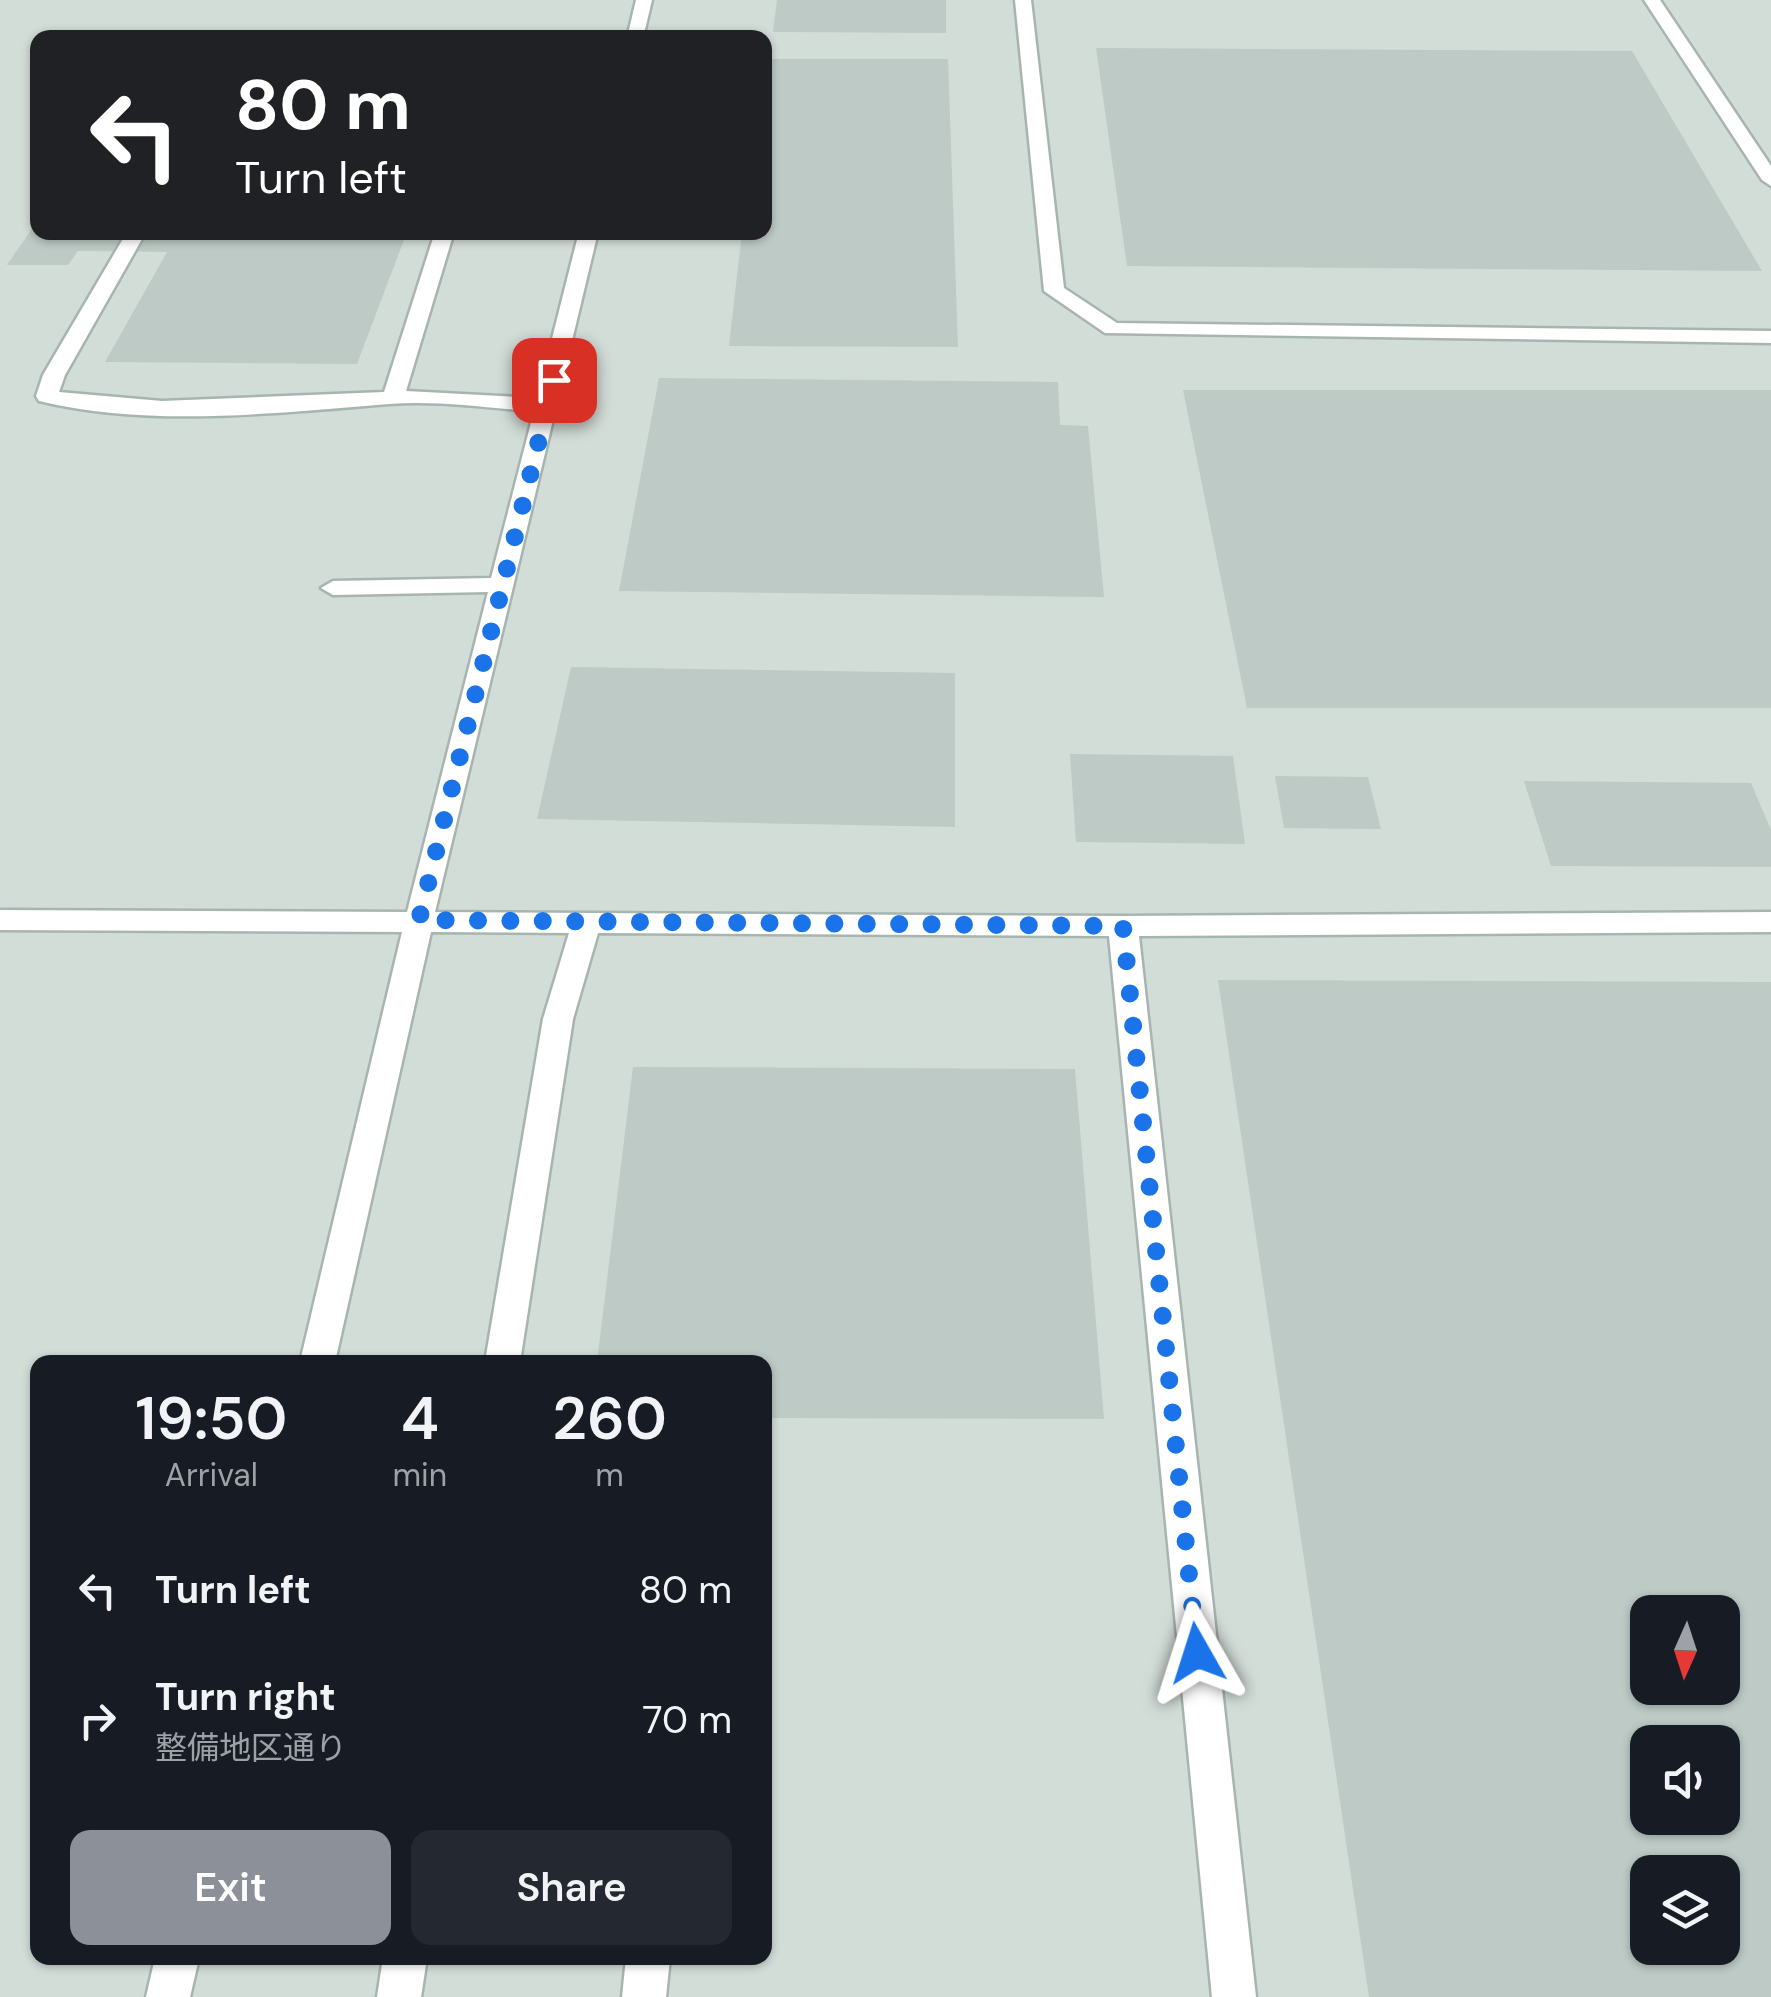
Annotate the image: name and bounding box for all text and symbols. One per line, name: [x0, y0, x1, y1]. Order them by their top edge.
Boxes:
text: 80 m: [235, 60, 411, 151]
icon: left: [70, 70, 200, 200]
text: Turn left: [235, 148, 407, 207]
pin: [512, 338, 597, 423]
icon: arrive: [527, 353, 582, 408]
text: 19:50: [135, 1379, 287, 1458]
text: 4: [401, 1379, 439, 1458]
text: 260: [552, 1379, 667, 1458]
text: Arrival: [165, 1454, 258, 1496]
text: min: [393, 1454, 447, 1496]
text: m: [595, 1454, 624, 1496]
icon: left: [70, 1563, 125, 1618]
text: Turn left: [155, 1565, 311, 1615]
text: 80 m: [639, 1565, 732, 1615]
north arrow: [1630, 1595, 1740, 1705]
map controls: [1630, 1595, 1740, 1965]
position arrow: [1145, 1601, 1249, 1705]
text: Turn right: [155, 1672, 336, 1722]
icon: right: [70, 1693, 125, 1748]
text: 70 m: [642, 1695, 732, 1745]
button: sound: [1630, 1725, 1740, 1835]
text: 整備地区通り: [155, 1727, 347, 1769]
button: Exit: [70, 1830, 391, 1945]
button: Share: [411, 1830, 732, 1945]
button: layers: [1630, 1855, 1740, 1965]

